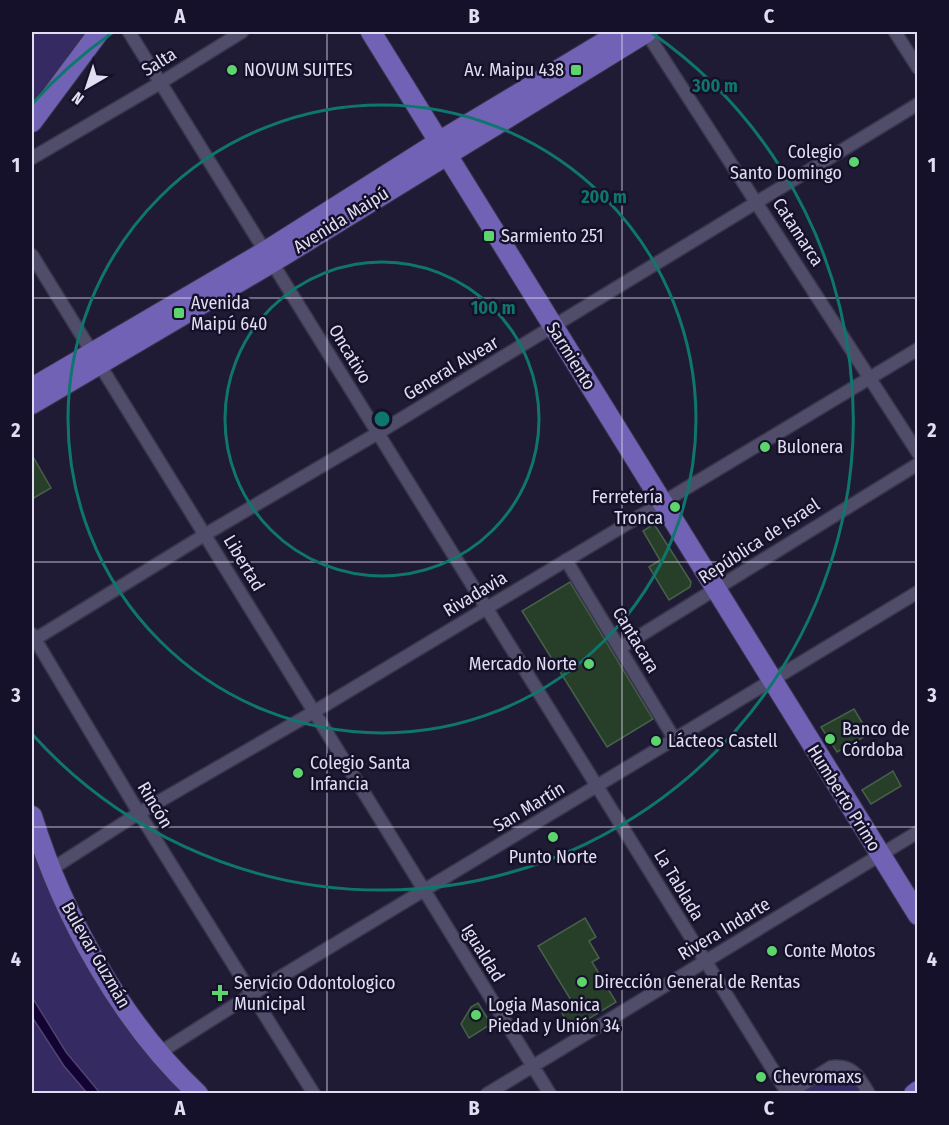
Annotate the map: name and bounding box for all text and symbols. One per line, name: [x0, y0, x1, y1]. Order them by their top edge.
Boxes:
text: A: [174, 4, 187, 28]
text: B: [468, 4, 480, 28]
text: C: [764, 4, 775, 28]
street label: Salta: [138, 43, 181, 81]
north arrow: [57, 57, 117, 117]
place label: NOVUM SUITES: [244, 59, 353, 81]
place label: Av. Maipu 438: [464, 59, 564, 81]
marker: NOVUM SUITES: [225, 63, 239, 77]
marker: Av. Maipu 438: [569, 63, 583, 77]
text: 300 m: [691, 75, 738, 97]
text: N: [68, 88, 88, 109]
place label: Colegio Santo Domingo: [730, 141, 842, 184]
text: 1: [12, 153, 20, 177]
text: 1: [928, 153, 936, 177]
marker: Colegio Santo Domingo: [847, 155, 861, 169]
street label: Avenida Maipú: [289, 182, 393, 258]
text: 200 m: [580, 186, 627, 208]
street label: Catamarca: [768, 194, 828, 270]
place label: Sarmiento 251: [501, 225, 603, 247]
marker: Sarmiento 251: [482, 229, 496, 243]
place label: Avenida Maipú 640: [191, 292, 267, 335]
text: 100 m: [471, 297, 515, 319]
marker: Avenida Maipú 640: [172, 306, 186, 320]
street label: Sarmiento: [542, 318, 600, 394]
street label: Oncativo: [324, 320, 376, 388]
street label: General Alvear: [400, 331, 503, 405]
centre of rings: [372, 409, 392, 429]
text: 2: [10, 418, 21, 442]
text: 2: [926, 418, 937, 442]
place label: Bulonera: [777, 436, 843, 458]
marker: Bulonera: [758, 440, 772, 454]
place label: Ferretería Tronca: [592, 486, 663, 529]
street label: República de Israel: [694, 493, 824, 588]
marker: Ferretería Tronca: [668, 500, 682, 514]
street label: Libertad: [219, 531, 269, 595]
street label: Rivadavia: [439, 566, 511, 622]
street label: Cantacara: [608, 603, 664, 677]
place label: Mercado Norte: [469, 653, 577, 675]
marker: Mercado Norte: [582, 657, 596, 671]
text: 3: [10, 683, 21, 707]
text: 3: [926, 683, 937, 707]
place label: Banco de Córdoba: [842, 718, 910, 761]
place label: Lácteos Castell: [668, 730, 778, 752]
marker: Banco de Córdoba: [823, 732, 837, 746]
marker: Lácteos Castell: [649, 734, 663, 748]
street label: Humberto Primo: [802, 741, 886, 855]
place label: Colegio Santa Infancia: [310, 752, 410, 795]
marker: Colegio Santa Infancia: [291, 766, 305, 780]
street label: San Martín: [489, 777, 569, 837]
street label: Rincón: [133, 778, 177, 832]
marker: Punto Norte: [546, 830, 560, 844]
place label: Punto Norte: [509, 846, 597, 868]
street label: La Tablada: [649, 846, 709, 925]
street label: Rivera Indarte: [674, 893, 774, 965]
street label: Bulevar Guzmán: [57, 898, 135, 1012]
street label: Igualdad: [457, 920, 509, 986]
place label: Conte Motos: [784, 940, 876, 962]
marker: Conte Motos: [765, 944, 779, 958]
text: 4: [11, 947, 21, 971]
text: 4: [927, 947, 937, 971]
place label: Dirección General de Rentas: [594, 971, 801, 993]
place label: Servicio Odontologico Municipal: [234, 972, 396, 1015]
marker: Dirección General de Rentas: [575, 975, 589, 989]
marker: Servicio Odontologico Municipal: [211, 984, 229, 1002]
place label: Logia Masonica Piedad y Unión 34: [488, 994, 620, 1037]
marker: Logia Masonica Piedad y Unión 34: [469, 1008, 483, 1022]
place label: Chevromaxs: [773, 1066, 862, 1088]
marker: Chevromaxs: [754, 1070, 768, 1084]
text: A: [174, 1096, 187, 1120]
text: B: [468, 1096, 480, 1120]
text: C: [764, 1096, 775, 1120]

